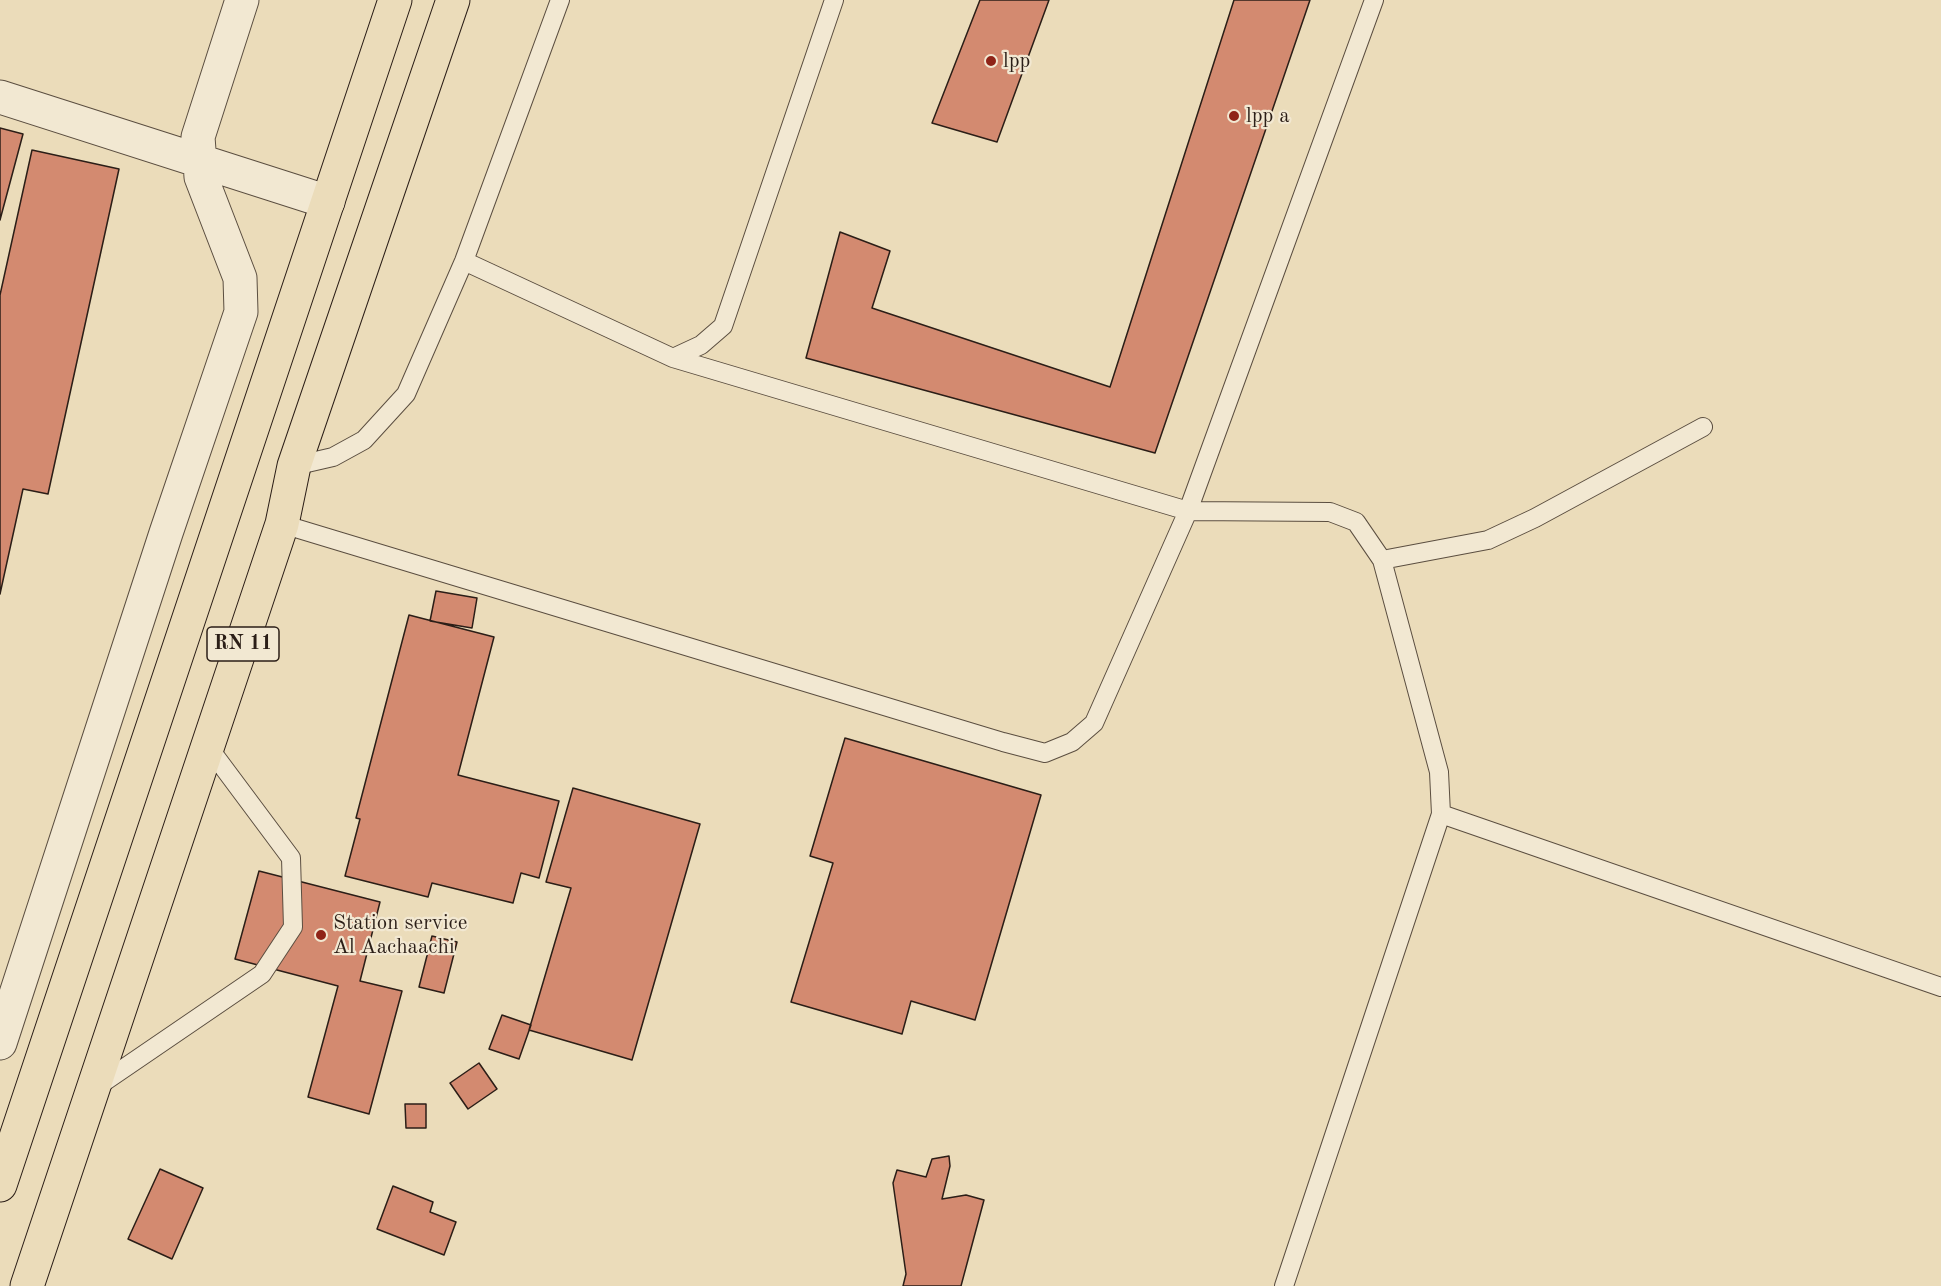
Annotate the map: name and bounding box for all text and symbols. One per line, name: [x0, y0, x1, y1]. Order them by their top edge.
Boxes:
place label: lpp: [1003, 48, 1030, 74]
marker: lpp: [984, 54, 998, 68]
place label: lpp a: [1246, 103, 1290, 129]
marker: lpp a: [1227, 109, 1241, 123]
road number: RN 11: [207, 627, 279, 661]
place label: Station service Al Aachaachi: [333, 910, 467, 960]
marker: Station service Al Aachaachi: [314, 928, 328, 942]

